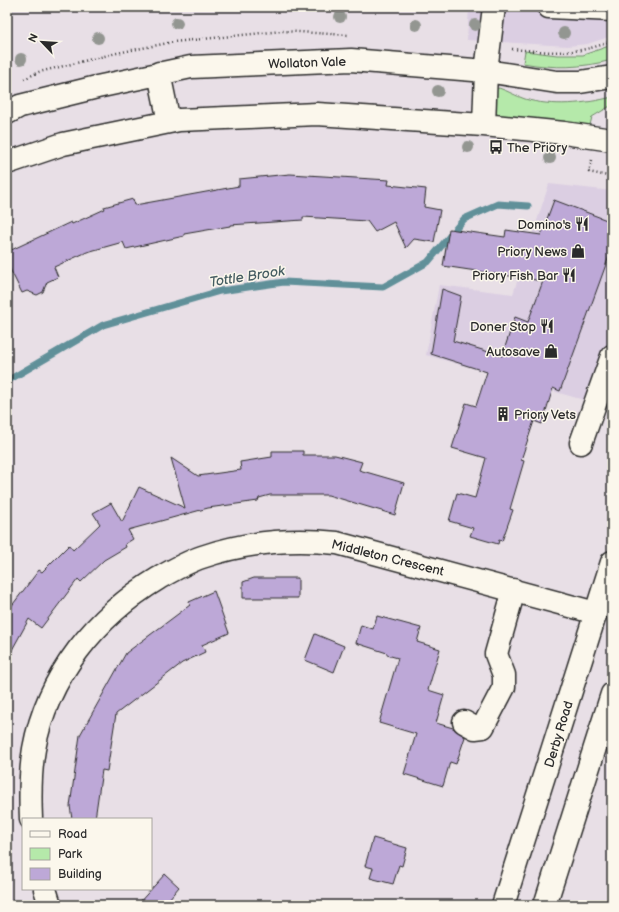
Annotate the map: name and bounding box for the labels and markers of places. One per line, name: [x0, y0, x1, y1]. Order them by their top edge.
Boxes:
bus stop icon: The Priory: [488, 139, 504, 155]
place label: The Priory: [507, 140, 568, 156]
restaurant icon: Domino's: [574, 216, 590, 232]
place label: Domino's: [518, 217, 572, 233]
shop icon: Priory News: [570, 243, 586, 259]
place label: Priory News: [497, 244, 568, 260]
restaurant icon: Priory Fish Bar: [561, 267, 577, 283]
place label: Priory Fish Bar: [472, 268, 558, 284]
restaurant icon: Doner Stop: [539, 318, 555, 334]
place label: Doner Stop: [470, 319, 536, 335]
shop icon: Autosave: [543, 343, 559, 359]
place label: Autosave: [486, 344, 540, 360]
building icon: Priory Vets: [495, 406, 511, 422]
place label: Priory Vets: [514, 407, 576, 423]

